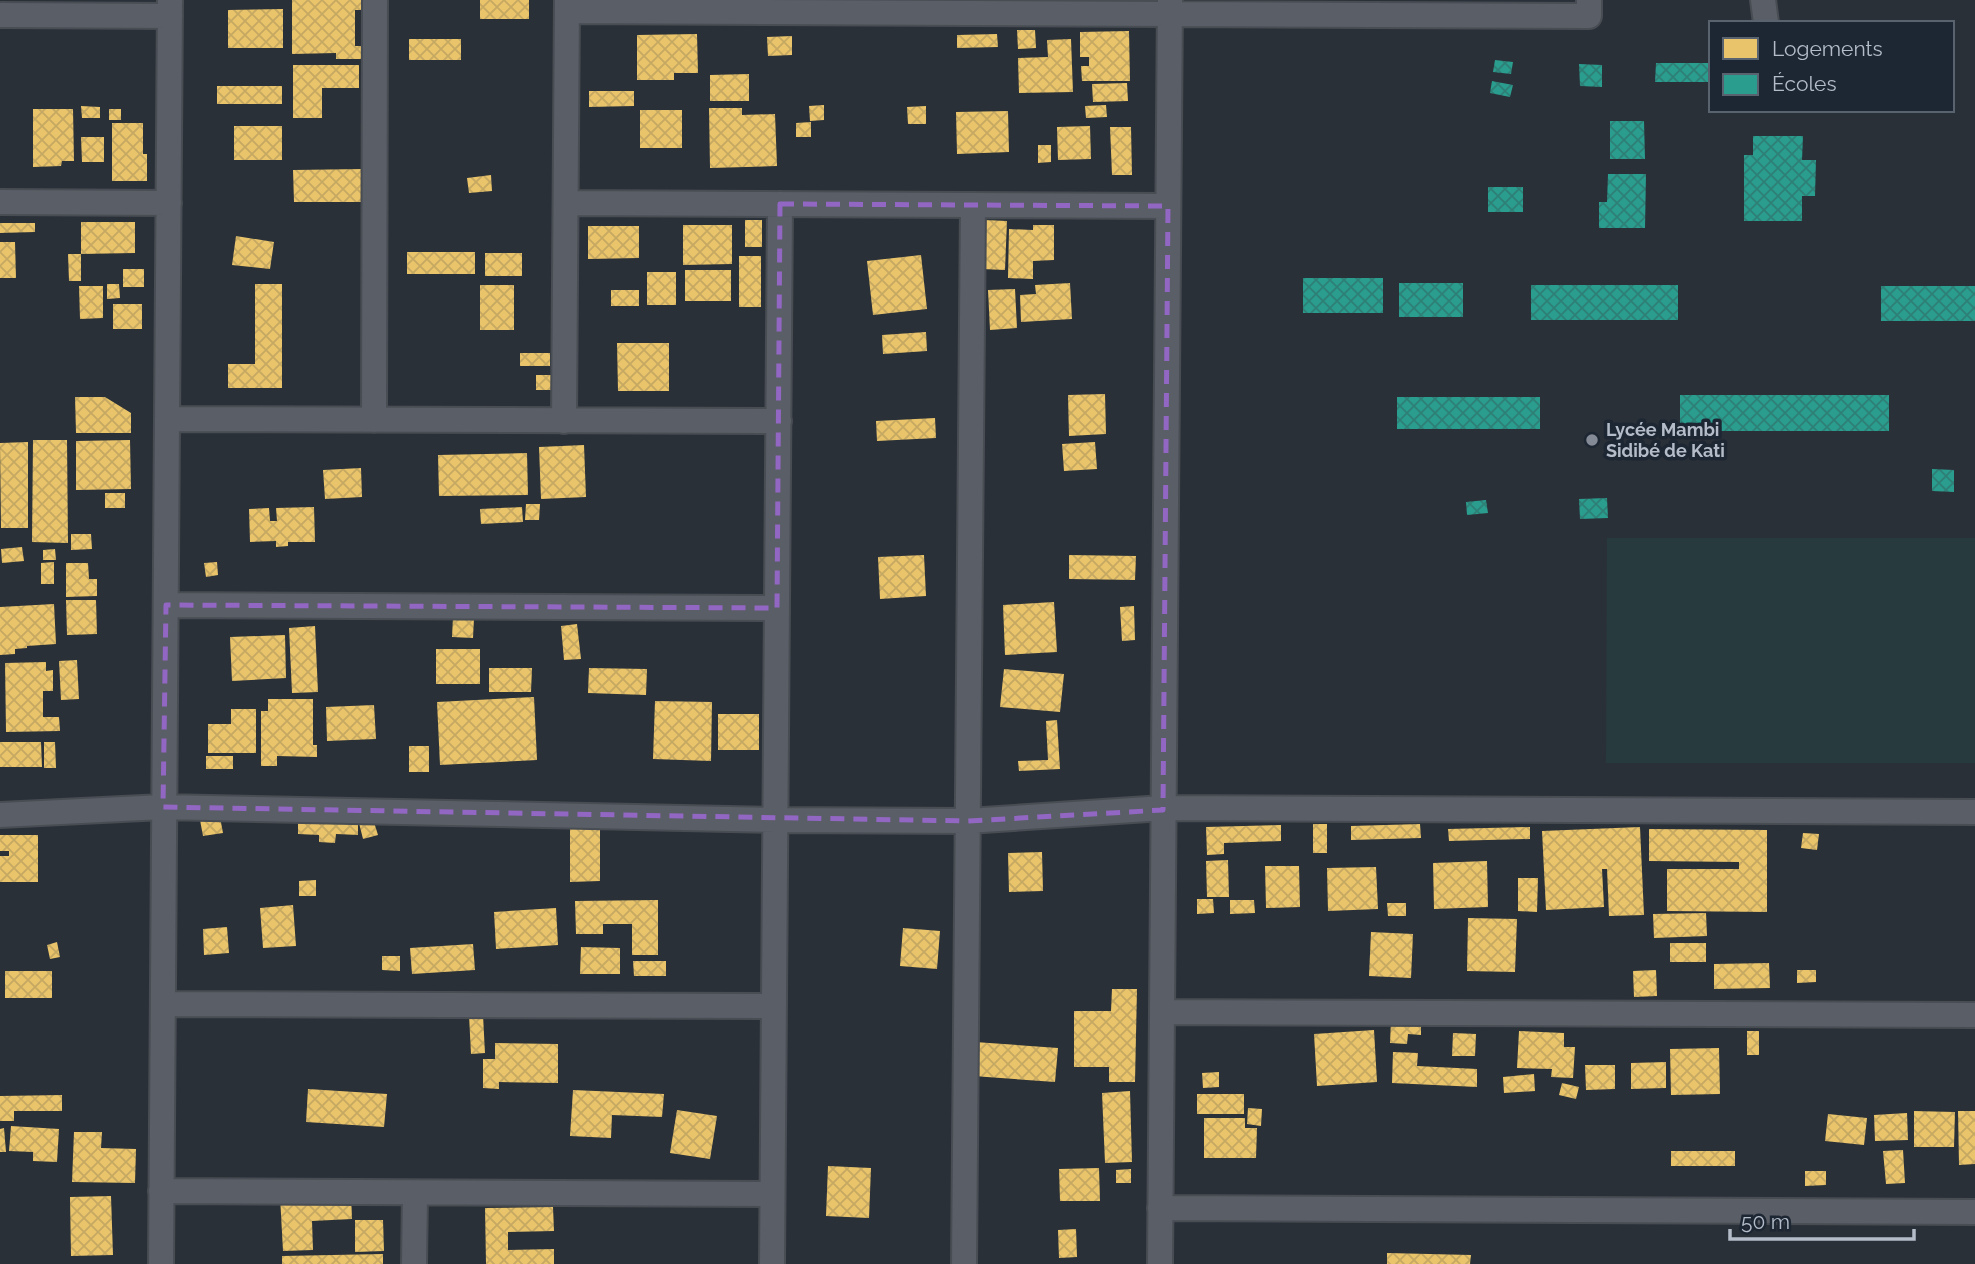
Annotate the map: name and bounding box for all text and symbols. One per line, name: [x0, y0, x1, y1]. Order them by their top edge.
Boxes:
legend: [1709, 21, 1954, 112]
text: Logements: [1772, 36, 1883, 61]
text: Écoles: [1772, 71, 1837, 96]
place label: Lycée Mambi Sidibé de Kati: [1606, 419, 1725, 461]
marker: Lycée Mambi Sidibé de Kati: [1584, 432, 1600, 448]
scale bar: [1730, 1198, 1914, 1242]
text: 50 m: [1741, 1209, 1790, 1234]

